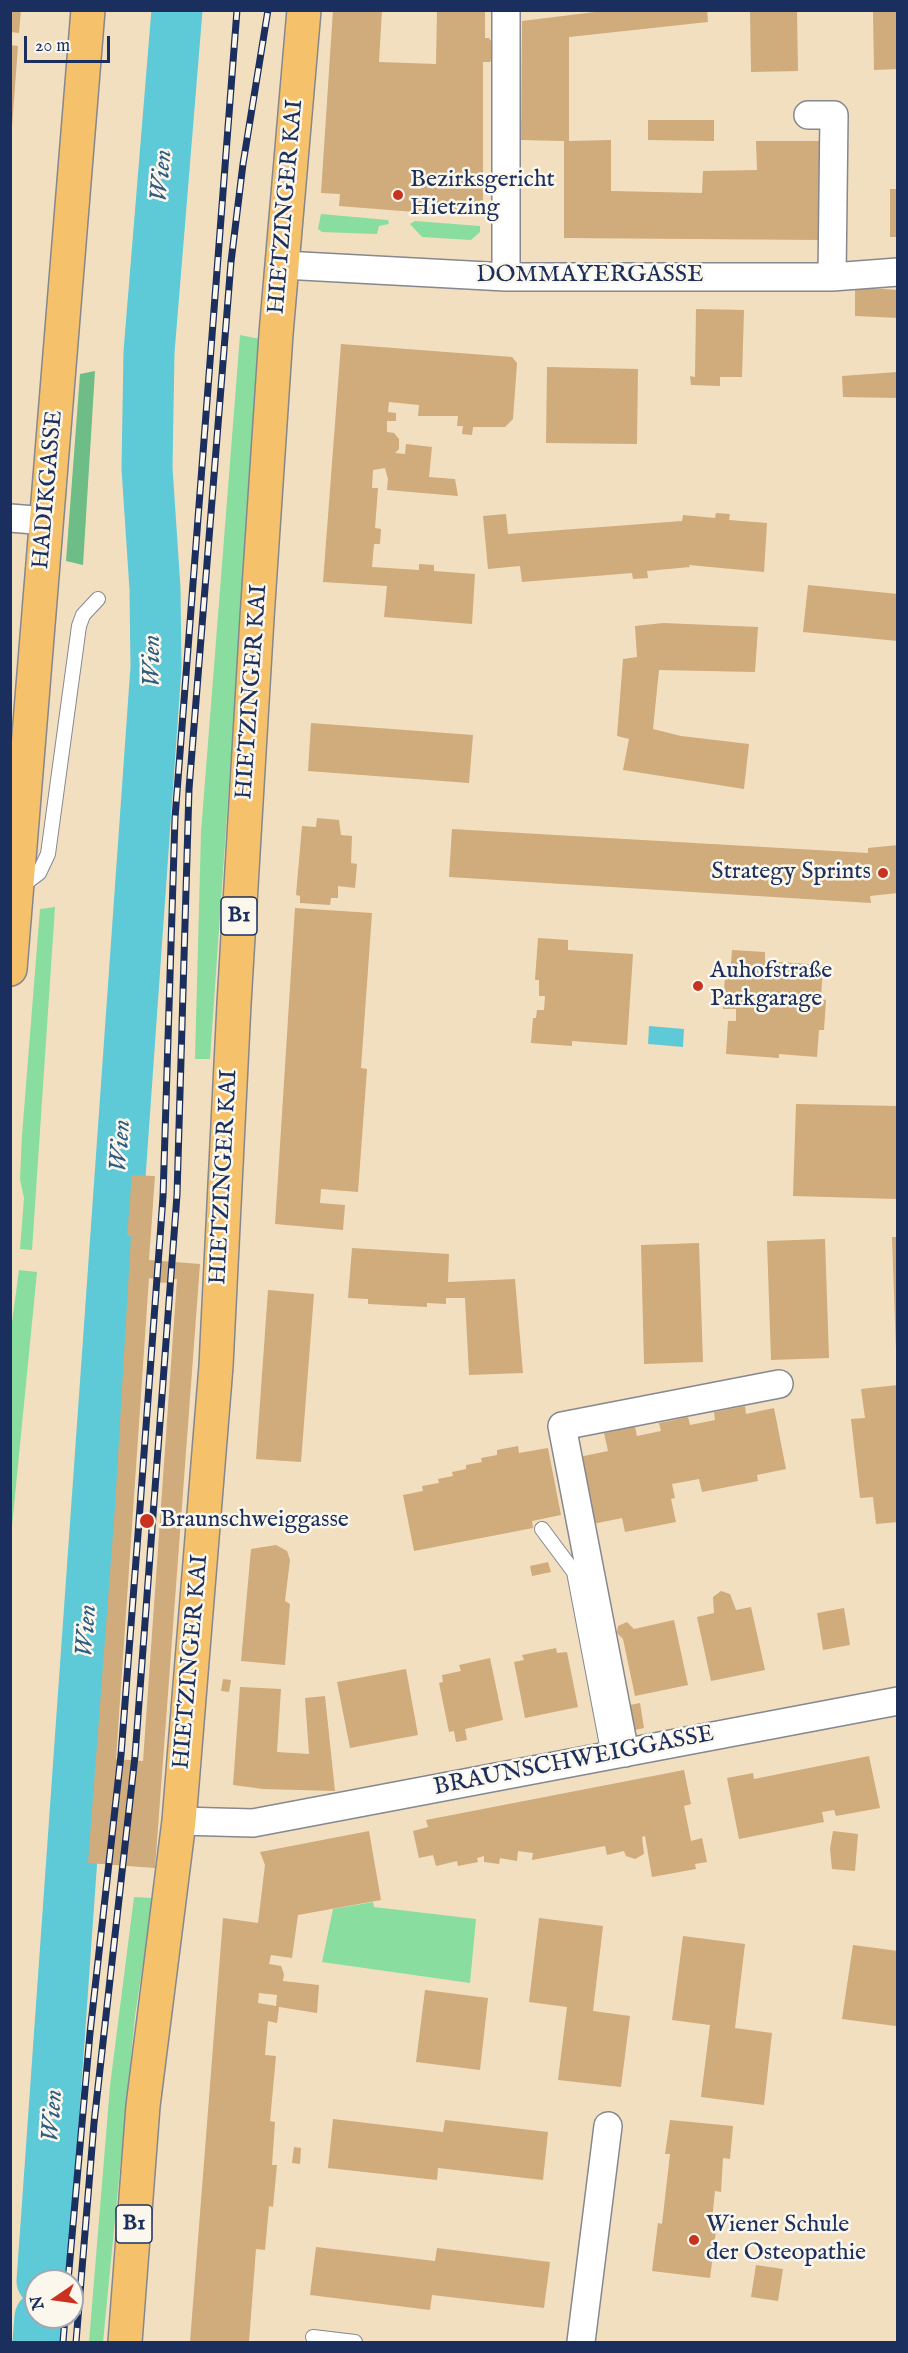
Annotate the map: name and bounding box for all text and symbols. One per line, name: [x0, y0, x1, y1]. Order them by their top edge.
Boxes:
scale bar: [27, 24, 112, 62]
text: 20 m: [35, 35, 70, 58]
street label: HIETZINGER KAI: [263, 98, 311, 316]
water label: Wien: [145, 148, 181, 204]
place label: Bezirksgericht Hietzing: [410, 167, 555, 223]
marker: Bezirksgericht Hietzing: [391, 188, 405, 202]
street label: DOMMAYERGASSE: [476, 262, 704, 290]
street label: HADIKGASSE: [28, 409, 70, 571]
street label: HIETZINGER KAI: [231, 583, 275, 801]
water label: Wien: [138, 635, 170, 687]
place label: Strategy Sprints: [711, 859, 871, 887]
marker: Strategy Sprints: [876, 866, 890, 880]
road number: B1: [221, 897, 257, 935]
place label: Auhofstraße Parkgarage: [710, 958, 832, 1014]
marker: Auhofstraße Parkgarage: [691, 979, 705, 993]
street label: HIETZINGER KAI: [205, 1069, 245, 1285]
water label: Wien: [105, 1118, 139, 1174]
place label: Braunschweiggasse: [160, 1507, 349, 1535]
marker: Braunschweiggasse: [138, 1512, 156, 1530]
street label: HIETZINGER KAI: [168, 1553, 216, 1771]
water label: Wien: [71, 1603, 105, 1659]
street label: BRAUNSCHWEIGGASSE: [431, 1721, 717, 1803]
water label: Wien: [37, 2088, 71, 2144]
road number: B1: [116, 2205, 152, 2243]
place label: Wiener Schule der Osteopathie: [706, 2212, 866, 2268]
marker: Wiener Schule der Osteopathie: [687, 2233, 701, 2247]
north arrow: [24, 2269, 84, 2329]
text: N: [27, 2294, 50, 2312]

